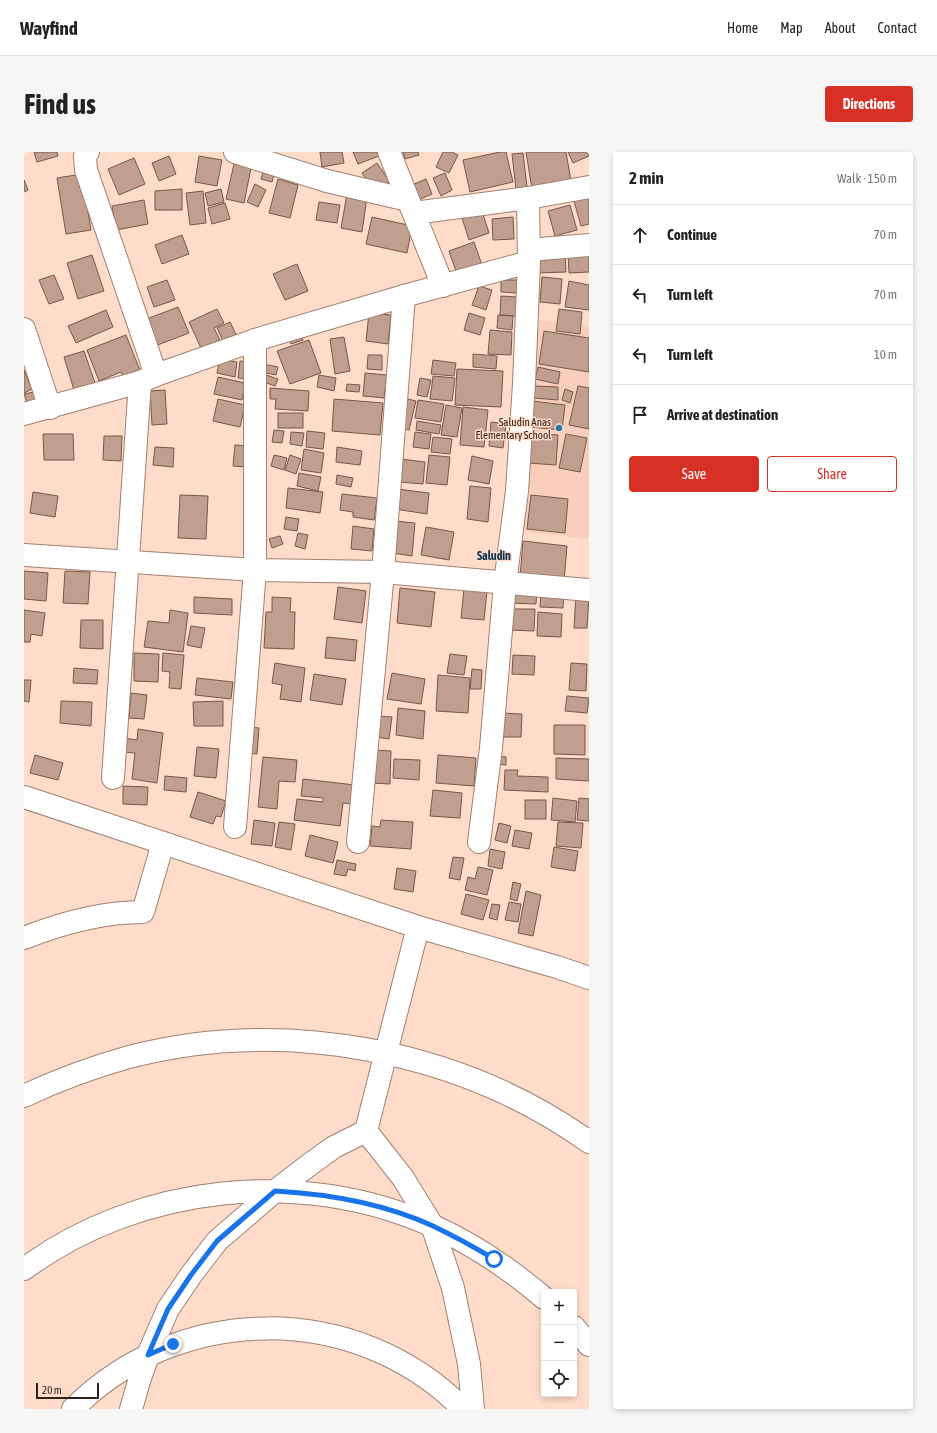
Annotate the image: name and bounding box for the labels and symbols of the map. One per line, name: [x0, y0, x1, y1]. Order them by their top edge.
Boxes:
place label: Saludin Anas Elementary School: [475, 416, 551, 441]
marker: Saludin Anas Elementary School: [554, 423, 564, 433]
district label: Saludin: [477, 549, 511, 563]
route start: [485, 1250, 503, 1268]
route end: [164, 1335, 182, 1353]
scale bar: [36, 1381, 99, 1400]

